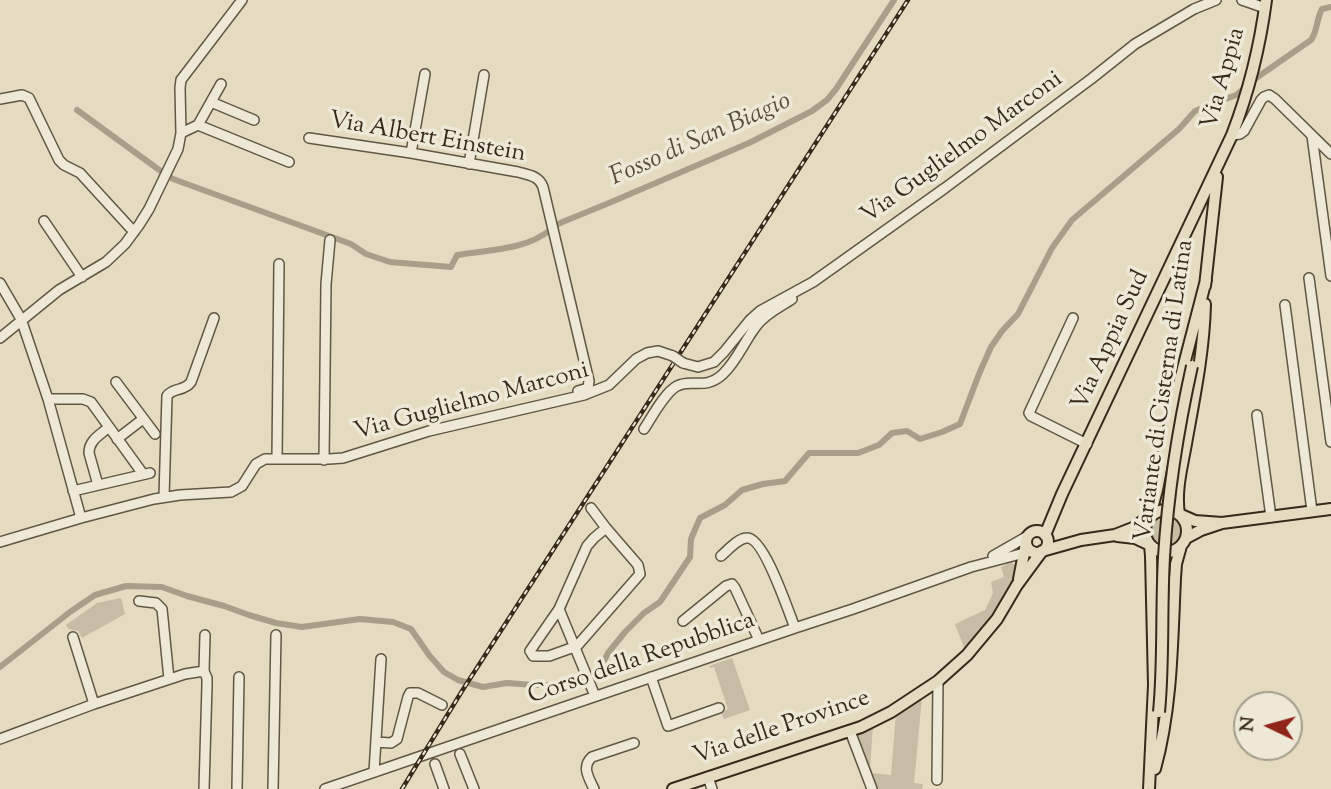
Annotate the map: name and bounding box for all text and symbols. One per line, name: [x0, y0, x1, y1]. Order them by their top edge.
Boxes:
street label: Via Appia: [1197, 25, 1253, 133]
street label: Via Guglielmo Marconi: [857, 66, 1069, 232]
water label: Fosso di San Biagio: [606, 87, 796, 195]
street label: Via Albert Einstein: [326, 108, 528, 170]
street label: Variante di Cisterna di Latina: [1131, 238, 1201, 544]
street label: Via Appia Sud: [1067, 266, 1157, 416]
street label: Via Guglielmo Marconi: [351, 358, 593, 448]
street label: Corso della Repubblica: [525, 608, 759, 712]
street label: Via delle Province: [690, 685, 874, 773]
north arrow: [1233, 691, 1303, 761]
text: N: [1234, 716, 1263, 733]

